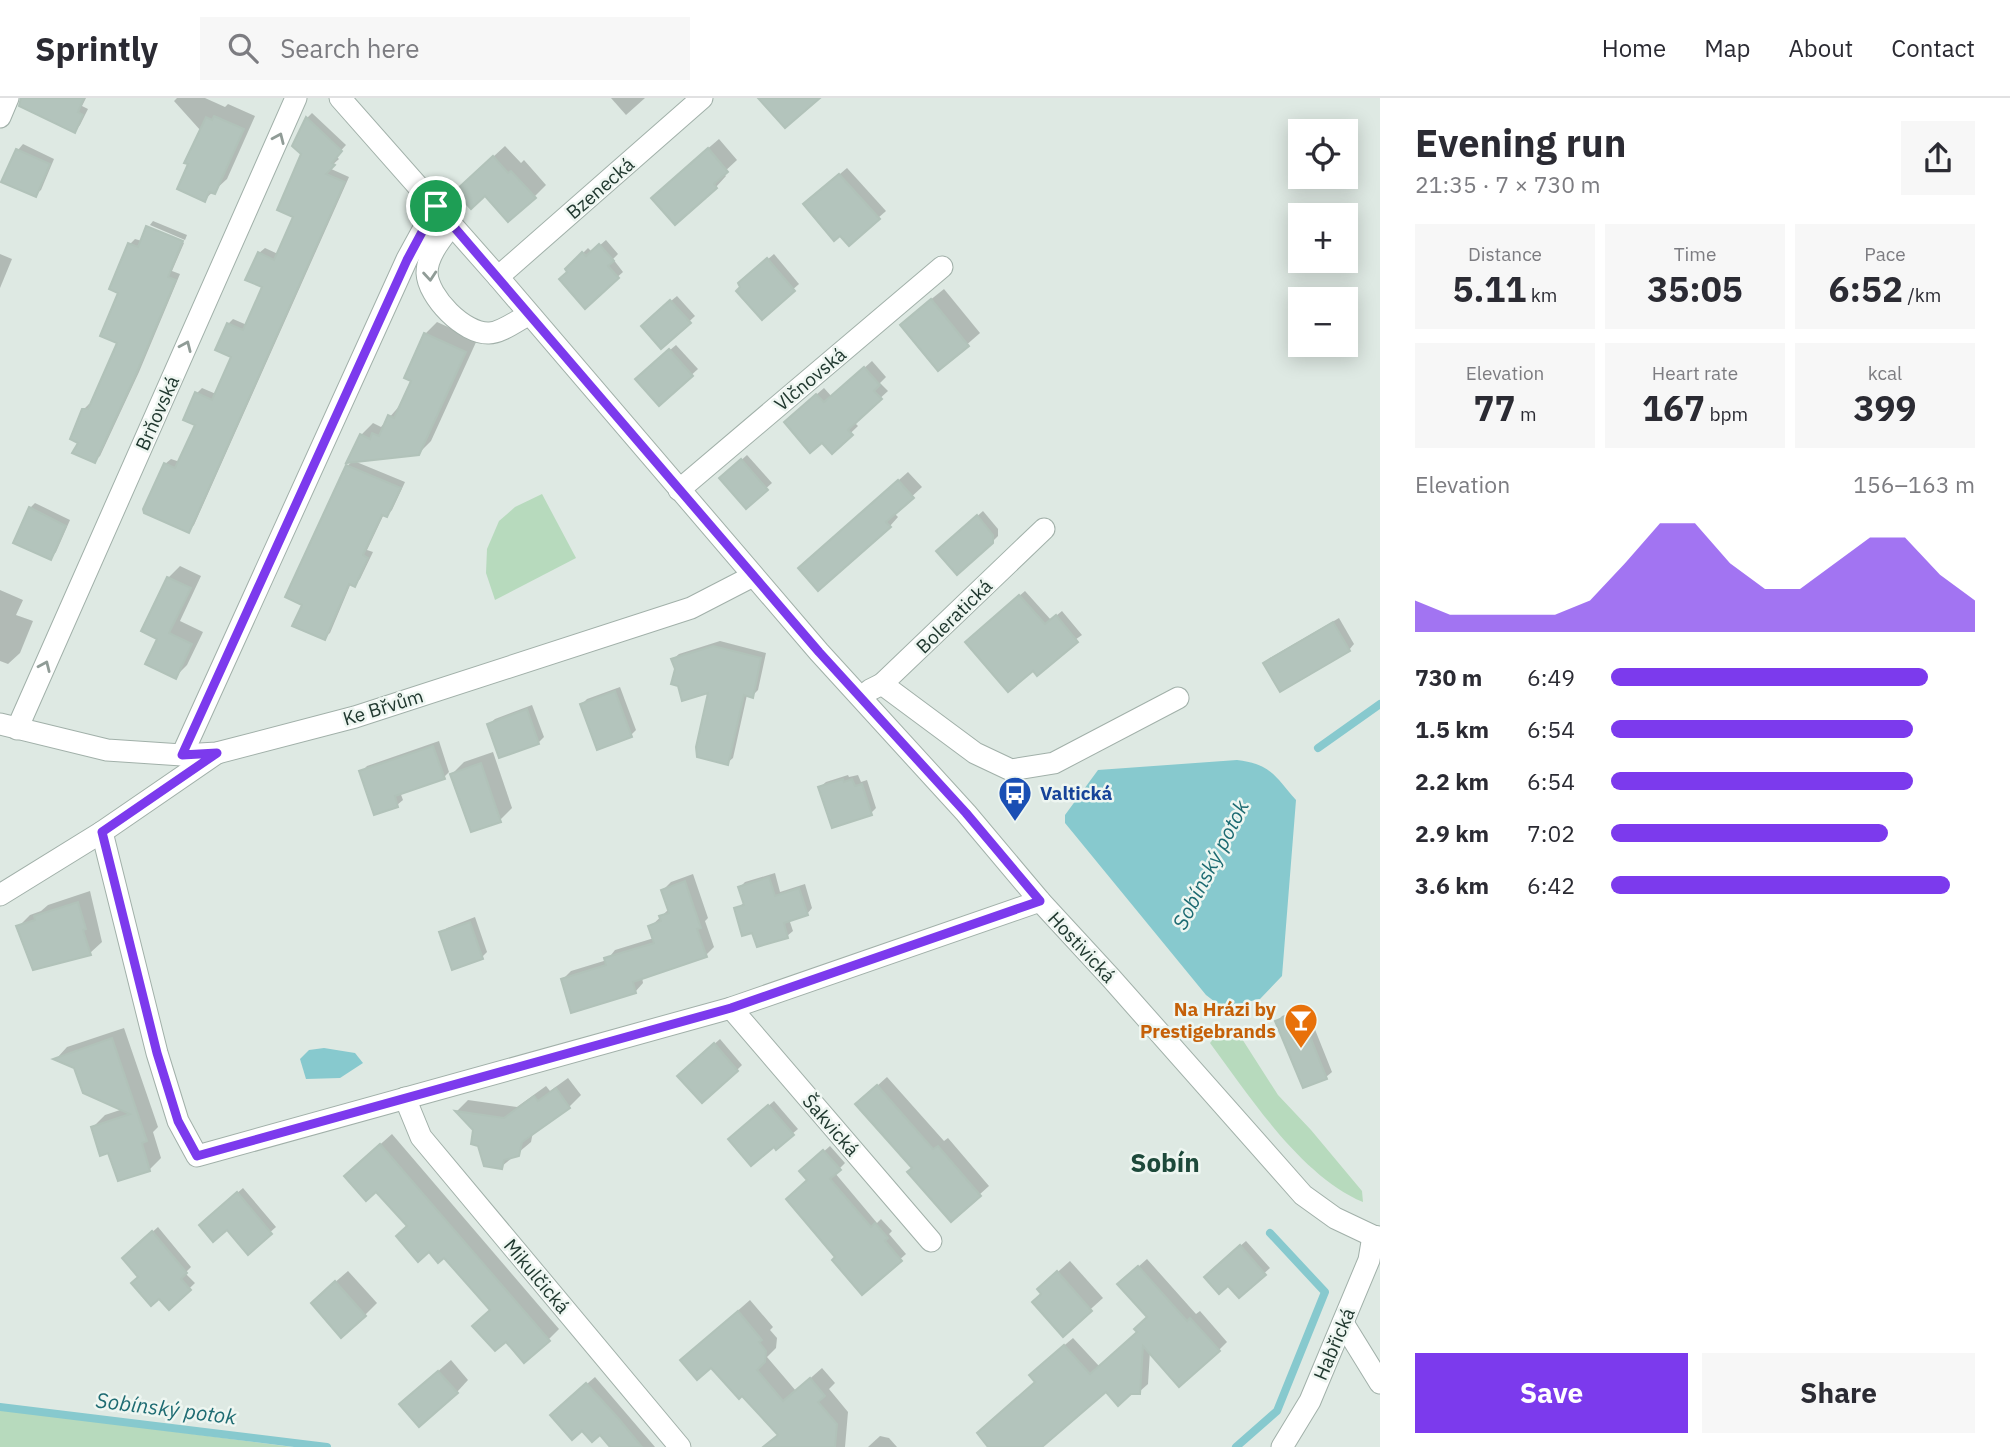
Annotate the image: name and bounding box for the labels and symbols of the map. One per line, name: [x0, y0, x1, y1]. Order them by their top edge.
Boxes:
one-way arrow: [270, 133, 284, 145]
street label: Bzenecká: [561, 152, 639, 224]
pin: [406, 176, 466, 236]
one-way arrow: [422, 271, 437, 282]
one-way arrow: [178, 341, 192, 353]
street label: Vlčnovská: [769, 342, 851, 416]
street label: Brňovská: [130, 372, 184, 454]
street label: Boleratická: [911, 574, 997, 658]
one-way arrow: [37, 661, 51, 674]
street label: Ke Břvům: [340, 683, 426, 731]
bus stop icon: Valtická: [996, 774, 1034, 823]
place label: Valtická: [1040, 781, 1113, 805]
water label: Sobínský potok: [1166, 794, 1255, 934]
street label: Hostivická: [1043, 907, 1121, 987]
place label: Na Hrázi by Prestigebrands: [1140, 997, 1277, 1043]
bar icon: Na Hrázi by Prestigebrands: [1282, 1001, 1320, 1050]
street label: Šakvická: [797, 1089, 865, 1161]
district label: Sobín: [1130, 1145, 1200, 1179]
street label: Mikulčická: [499, 1234, 575, 1318]
street label: Habřická: [1308, 1304, 1360, 1384]
water label: Sobínský potok: [94, 1385, 239, 1431]

